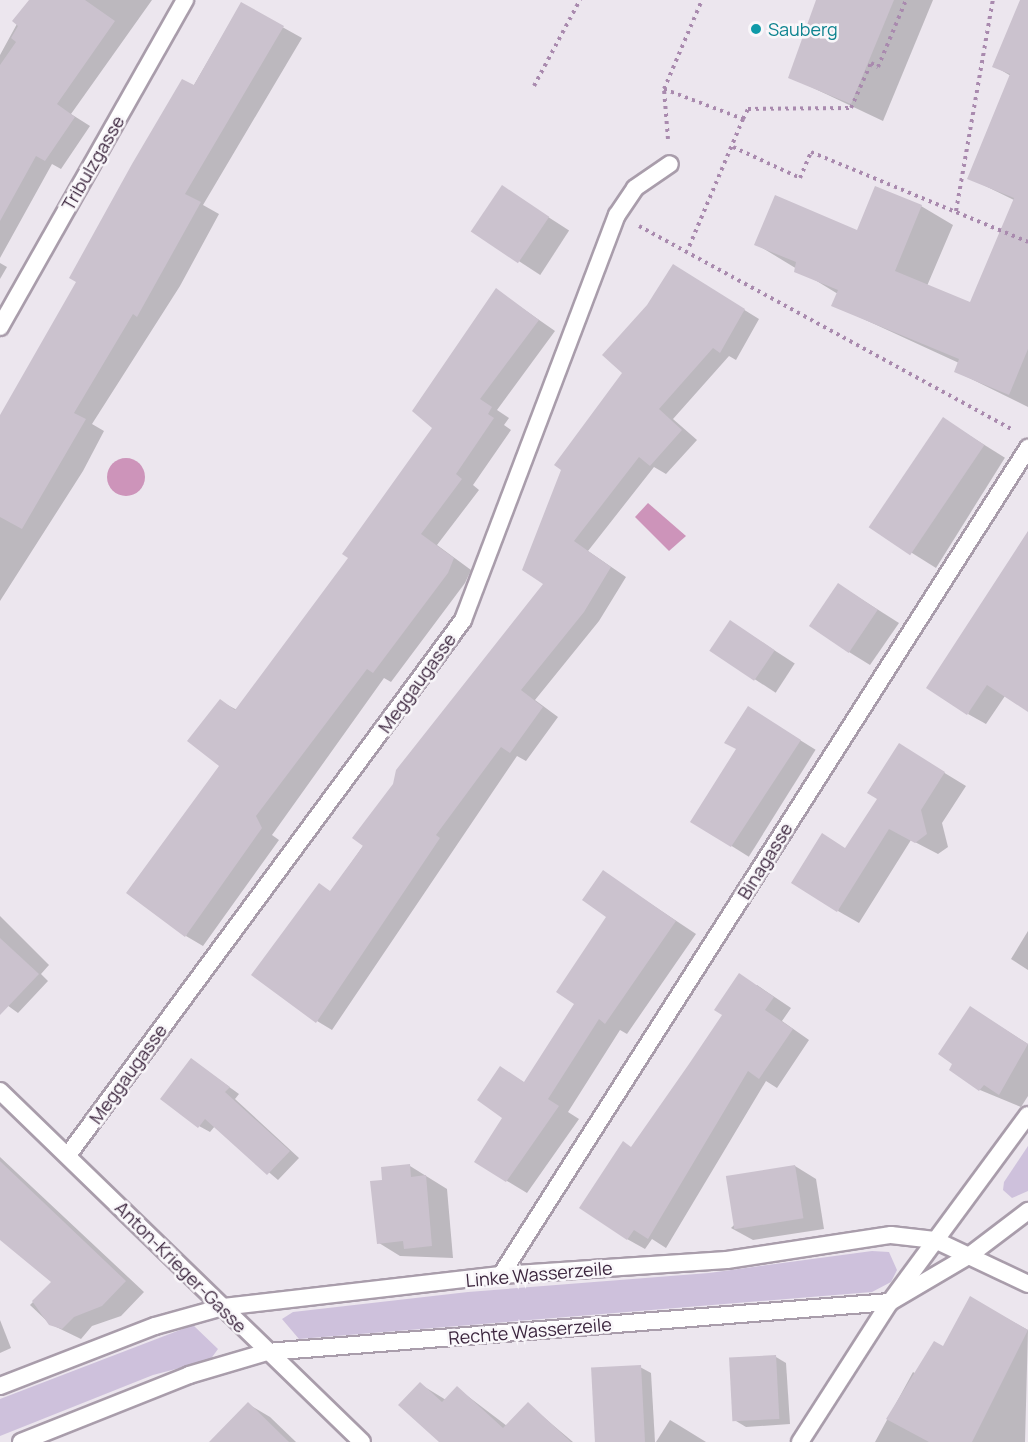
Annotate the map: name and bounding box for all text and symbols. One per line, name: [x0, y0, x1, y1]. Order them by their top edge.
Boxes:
place label: Sauberg: [768, 18, 838, 40]
marker: Sauberg: [749, 22, 763, 36]
street label: Tribulzgasse: [57, 112, 129, 214]
street label: Meggaugasse: [374, 629, 460, 737]
street label: Binagasse: [733, 819, 797, 903]
street label: Meggaugasse: [85, 1020, 171, 1128]
street label: Anton-Krieger-Gasse: [111, 1197, 251, 1337]
street label: Linke Wasserzeile: [465, 1257, 613, 1291]
street label: Rechte Wasserzeile: [448, 1313, 612, 1349]

